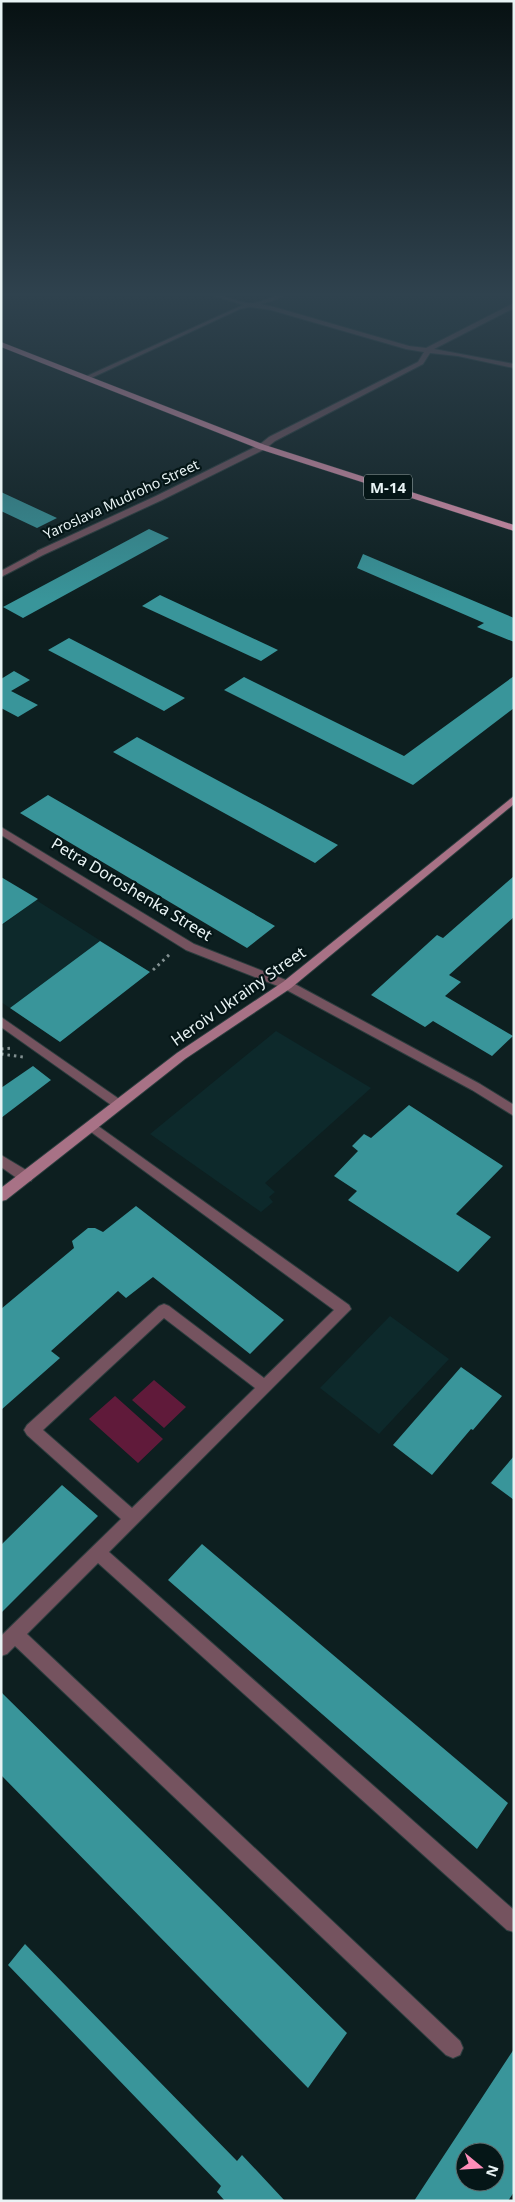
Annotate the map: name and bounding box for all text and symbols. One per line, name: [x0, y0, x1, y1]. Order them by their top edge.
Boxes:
street label: Yaroslava Mudroho Street: [40, 455, 202, 543]
road number: М-14: [364, 474, 412, 500]
street label: Petra Doroshenka Street: [47, 832, 217, 946]
street label: Heroiv Ukrainy Street: [166, 941, 310, 1051]
north arrow: [455, 2142, 505, 2192]
text: N: [482, 2163, 504, 2180]

